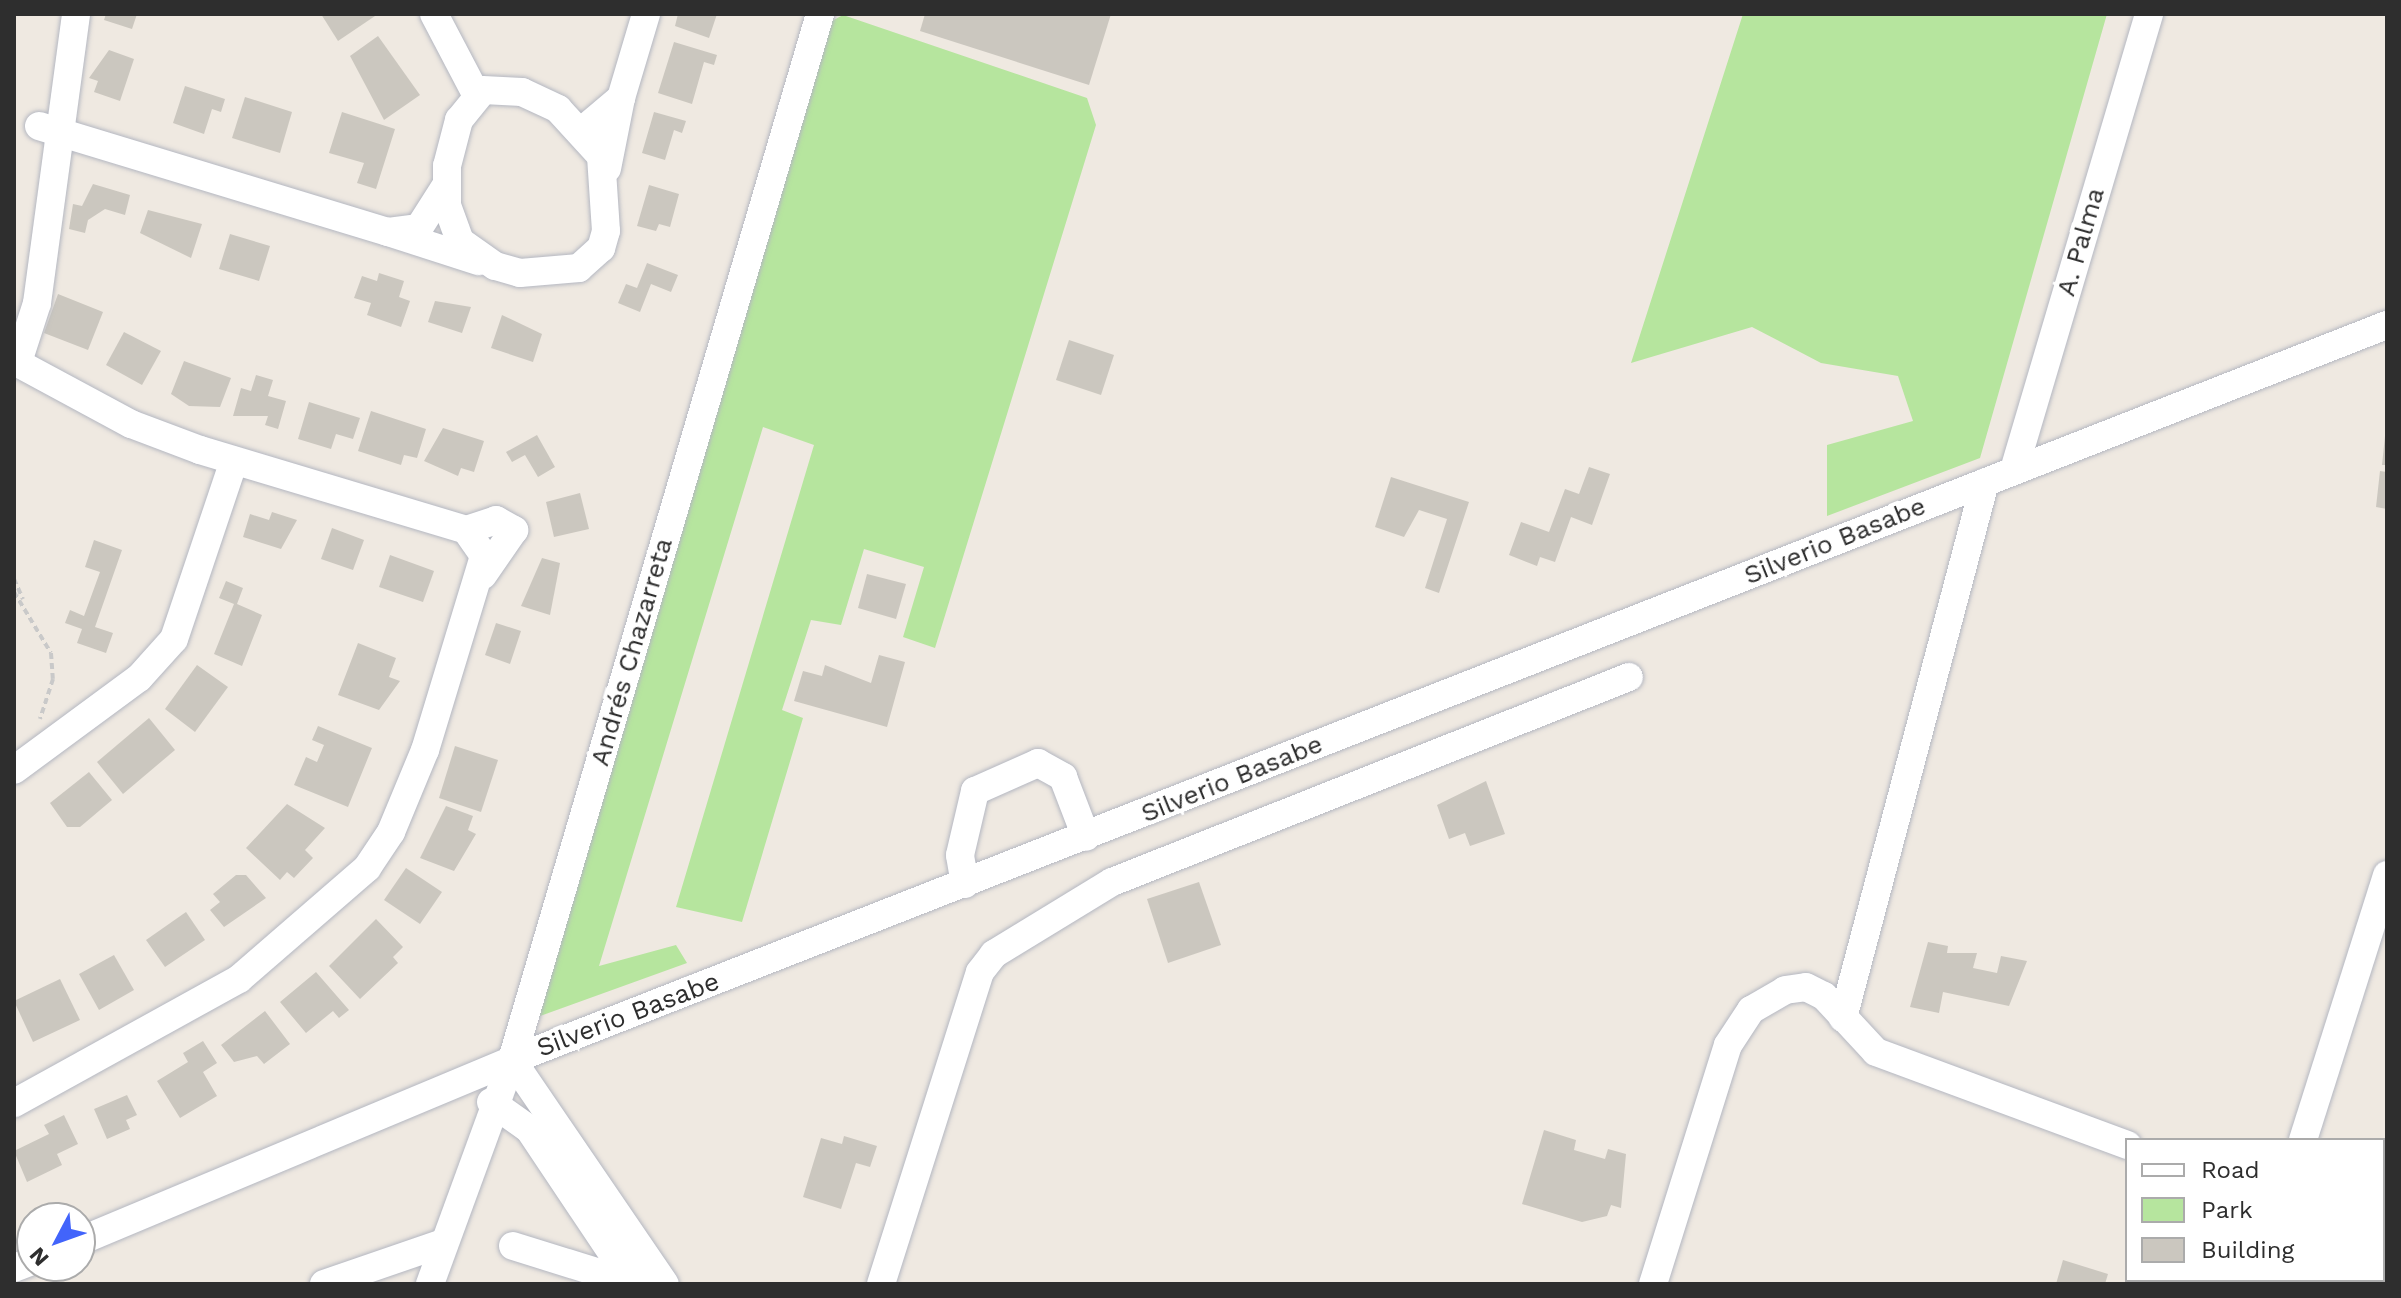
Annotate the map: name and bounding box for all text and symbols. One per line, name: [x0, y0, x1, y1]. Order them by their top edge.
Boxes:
street label: A. Palma: [2051, 184, 2111, 300]
street label: Silverio Basabe: [1740, 490, 1930, 592]
street label: Andrés Chazarreta: [585, 534, 679, 770]
street label: Silverio Basabe: [1137, 728, 1327, 830]
street label: Silverio Basabe: [532, 966, 724, 1064]
legend: [2125, 1138, 2385, 1282]
text: Road: [2201, 1156, 2260, 1184]
text: Park: [2201, 1196, 2253, 1224]
north arrow: [16, 1202, 96, 1282]
text: Building: [2201, 1236, 2294, 1264]
text: N: [24, 1242, 54, 1271]

